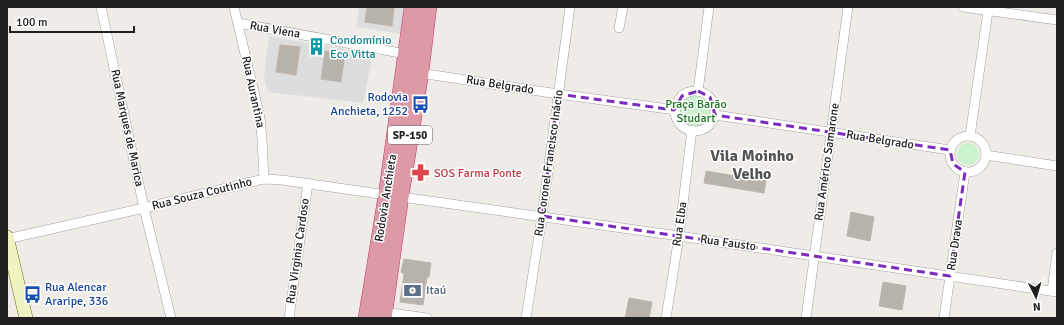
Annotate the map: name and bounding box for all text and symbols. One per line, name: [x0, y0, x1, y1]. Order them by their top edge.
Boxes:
scale bar: [10, 8, 134, 34]
text: 100 m: [16, 15, 48, 30]
street label: Rua Viena: [249, 18, 301, 42]
place label: Condomínio Eco Vitta: [330, 33, 391, 62]
building icon: Condomínio Eco Vitta: [307, 37, 327, 57]
street label: Rua Aurantina: [238, 55, 268, 129]
street label: Rua Marques de Marica: [107, 68, 147, 188]
street label: Rua Belgrado: [465, 72, 535, 98]
street label: Rua Coronel Francisco Inácio: [531, 89, 567, 237]
place label: Rodovia Anchieta, 1252: [331, 90, 408, 119]
bus stop icon: Rodovia Anchieta, 1252: [411, 94, 431, 114]
park label: Praça Barão Studart: [665, 97, 727, 126]
street label: Rua Américo Samarone: [811, 102, 843, 222]
road number: SP-150: [388, 126, 432, 144]
street label: Rua Belgrado: [845, 127, 915, 153]
district label: Vila Moinho Velho: [710, 146, 794, 184]
street label: Rodovia Anchieta: [372, 153, 400, 243]
pharmacy icon: SOS Farma Ponte: [411, 163, 431, 183]
place label: SOS Farma Ponte: [434, 166, 522, 181]
street label: Rua Souza Coutinho: [150, 174, 254, 214]
street label: Rua Virginia Cardoso: [283, 197, 313, 305]
street label: Rua Elba: [669, 201, 691, 247]
street label: Rua Drava: [944, 218, 966, 272]
street label: Rua Fausto: [699, 232, 757, 254]
north arrow: [1016, 277, 1056, 317]
place label: Rua Alencar Araripe, 336: [45, 280, 108, 309]
bank icon: Itaú: [403, 280, 423, 300]
place label: Itaú: [426, 283, 446, 298]
bus stop icon: Rua Alencar Araripe, 336: [22, 284, 42, 304]
text: N: [1032, 300, 1041, 313]

